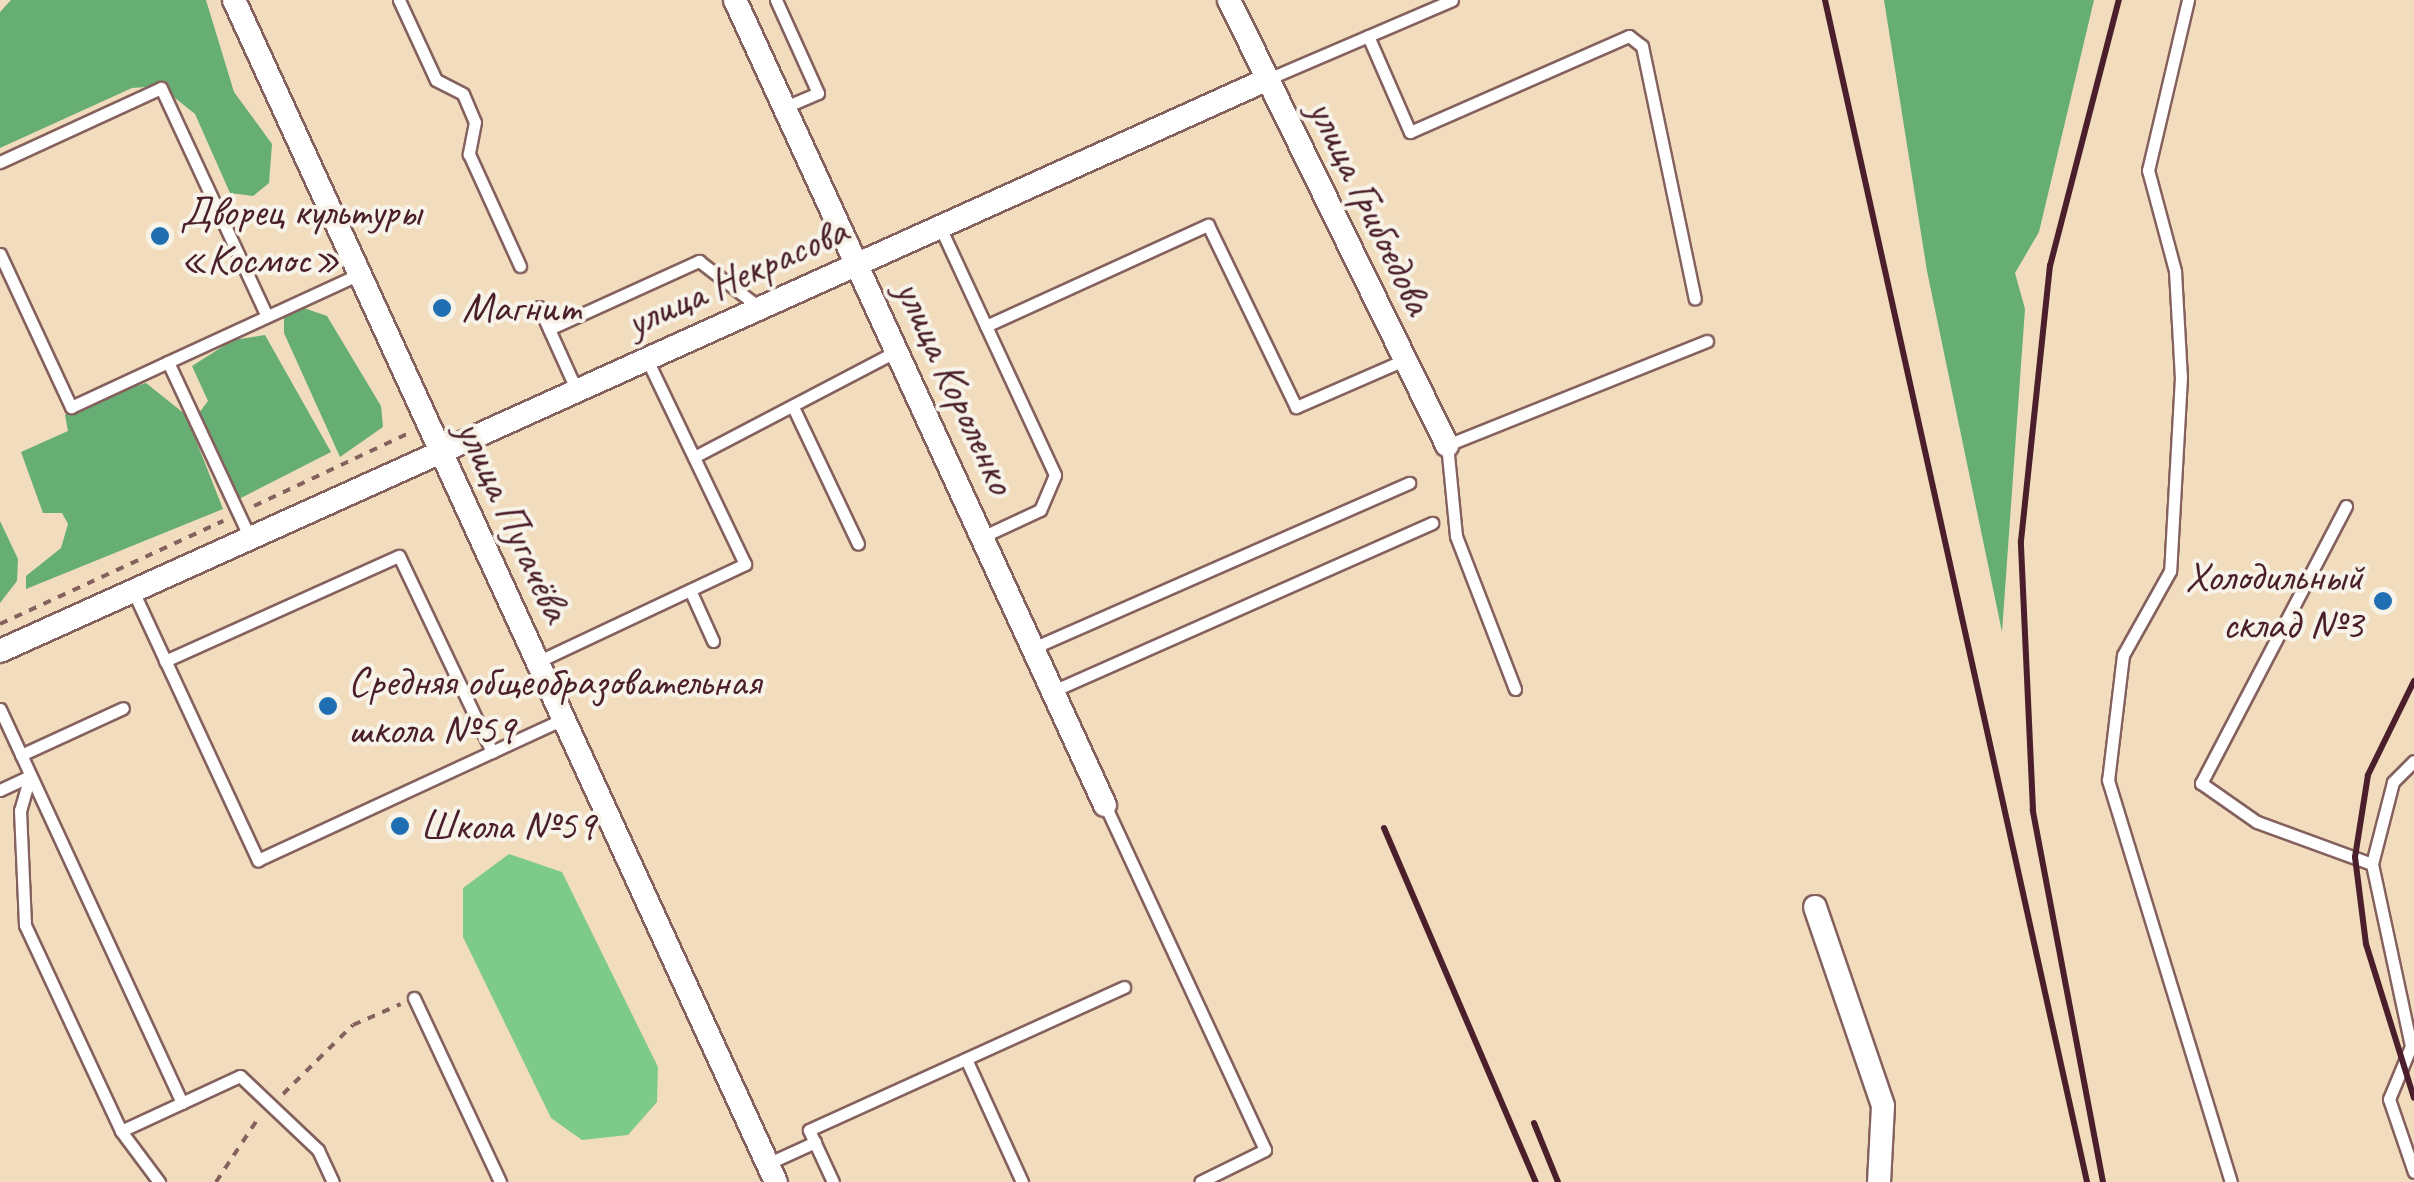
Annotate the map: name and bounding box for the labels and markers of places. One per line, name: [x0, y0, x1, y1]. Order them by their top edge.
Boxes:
place label: Дворец культуры «Космос»: [180, 187, 420, 286]
marker: Дворец культуры «Космос»: [149, 225, 171, 247]
place label: Магнит: [462, 283, 581, 333]
marker: Магнит: [431, 297, 453, 319]
place label: Холодильный склад №3: [2185, 552, 2363, 650]
marker: Холодильный склад №3: [2372, 590, 2394, 612]
place label: Средняя общеобразовательная школа №59: [348, 657, 761, 756]
marker: Средняя общеобразовательная школа №59: [317, 695, 339, 717]
place label: Школа №59: [420, 801, 595, 851]
marker: Школа №59: [389, 815, 411, 837]

